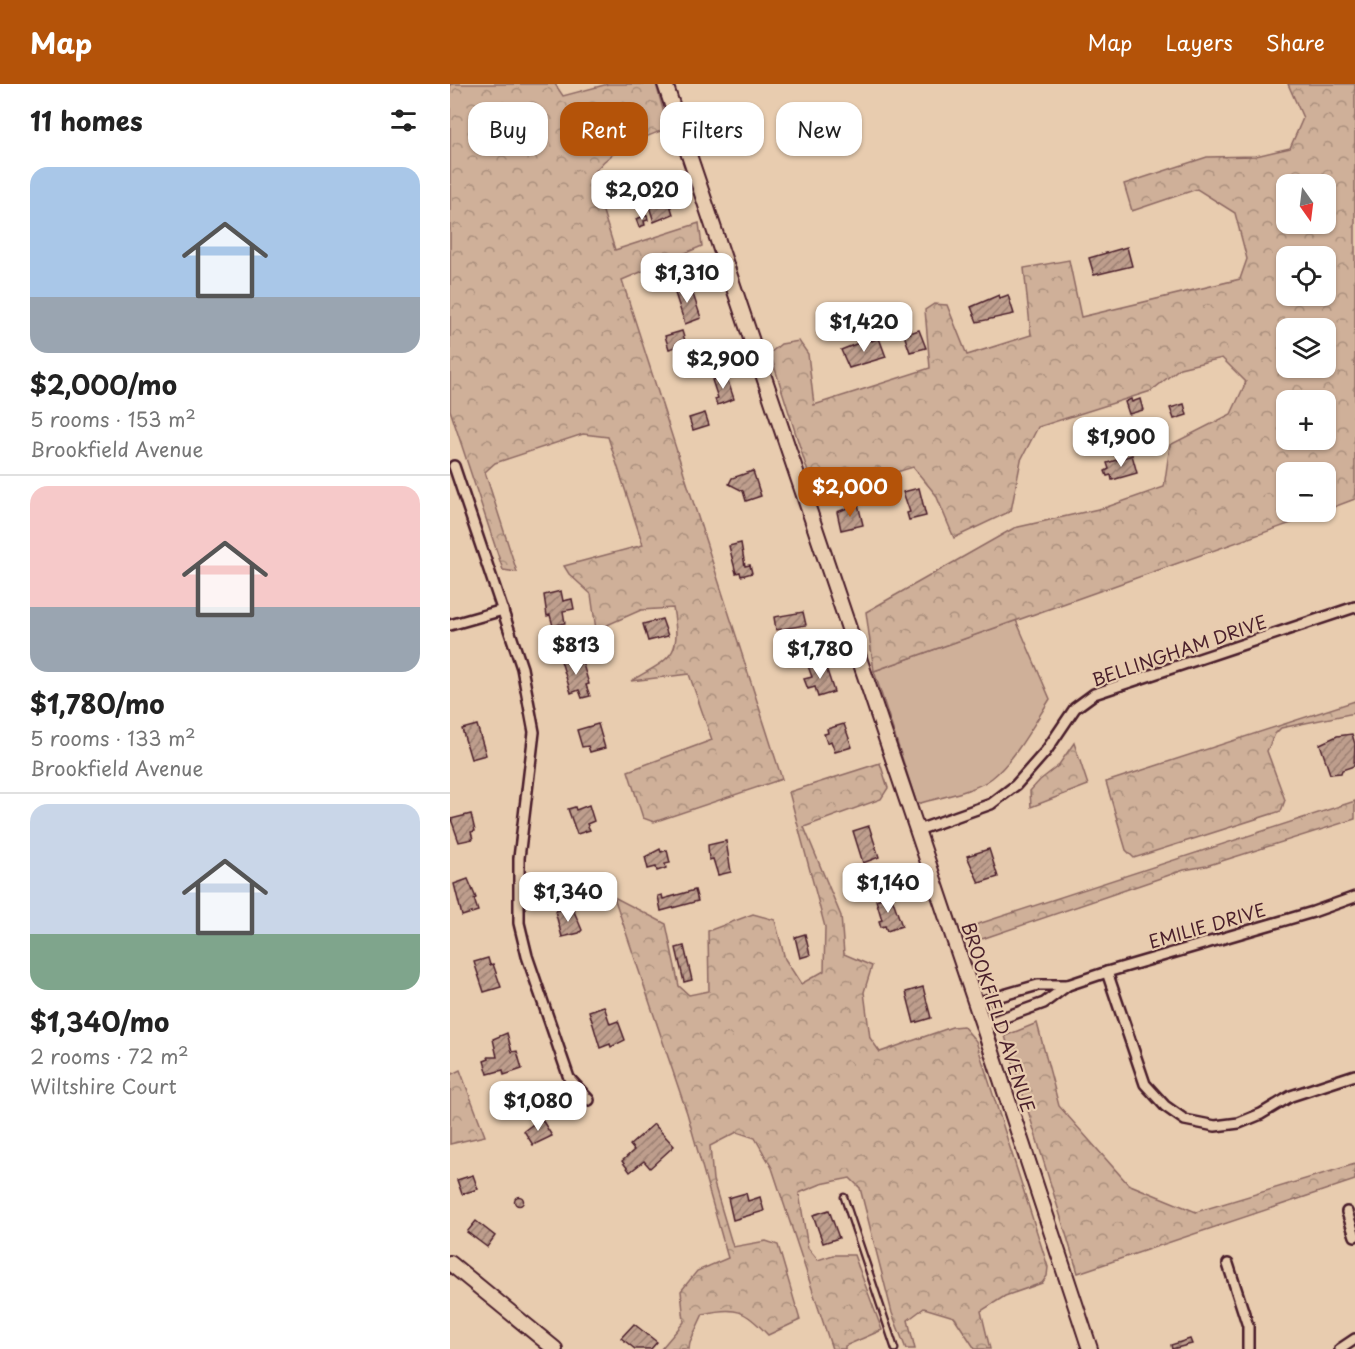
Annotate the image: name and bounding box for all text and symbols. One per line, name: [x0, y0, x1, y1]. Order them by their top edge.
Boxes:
text: Map: [30, 21, 92, 64]
text: Map: [1088, 26, 1132, 58]
text: Layers: [1165, 26, 1233, 58]
text: Share: [1266, 26, 1325, 58]
text: 11 homes: [30, 101, 143, 140]
chip: Buy: [468, 102, 548, 156]
chip: Rent: [560, 102, 648, 156]
chip: Filters: [660, 102, 764, 156]
chip: New: [776, 102, 862, 156]
icon: filters: [387, 104, 420, 137]
pin: $2,020: [593, 170, 691, 221]
text: $2,020: [605, 174, 679, 204]
north arrow: [1276, 174, 1336, 234]
map controls: [1276, 174, 1336, 522]
icon: home: [171, 206, 279, 314]
button: locate: [1276, 246, 1336, 306]
pin: $1,310: [638, 253, 736, 304]
text: $1,310: [655, 257, 719, 287]
pin: $1,420: [815, 302, 913, 353]
text: $1,420: [829, 306, 899, 336]
button: layers: [1276, 318, 1336, 378]
pin: $2,900: [674, 339, 772, 390]
text: $2,900: [687, 343, 759, 373]
text: $2,000/mo: [30, 365, 177, 404]
button: +: [1276, 390, 1336, 450]
text: 5 rooms · 153 m²: [30, 404, 196, 434]
pin: $1,900: [1072, 417, 1170, 468]
text: $1,900: [1087, 421, 1155, 451]
text: Brookfield Avenue: [30, 434, 203, 464]
button: −: [1276, 462, 1336, 522]
pin: $2,000: [801, 467, 899, 518]
text: $2,000: [812, 471, 888, 501]
icon: home: [171, 525, 279, 633]
street label: BELLINGHAM DRIVE: [1088, 607, 1270, 693]
pin: $813: [540, 625, 612, 676]
text: $813: [552, 629, 600, 659]
pin: $1,780: [771, 629, 869, 680]
text: $1,780: [787, 633, 853, 663]
text: $1,780/mo: [30, 684, 165, 723]
text: 5 rooms · 133 m²: [30, 723, 196, 753]
text: Brookfield Avenue: [30, 753, 203, 783]
icon: home: [171, 843, 279, 951]
pin: $1,140: [839, 863, 937, 914]
text: $1,140: [857, 867, 919, 897]
pin: $1,340: [519, 872, 617, 923]
text: $1,340: [533, 876, 603, 906]
street label: EMILIE DRIVE: [1145, 895, 1269, 955]
street label: BROOKFIELD AVENUE: [955, 918, 1043, 1116]
text: $1,340/mo: [30, 1002, 169, 1041]
text: 2 rooms · 72 m²: [30, 1041, 189, 1071]
text: Wiltshire Court: [30, 1071, 177, 1101]
pin: $1,080: [489, 1081, 587, 1132]
text: $1,080: [504, 1085, 572, 1115]

